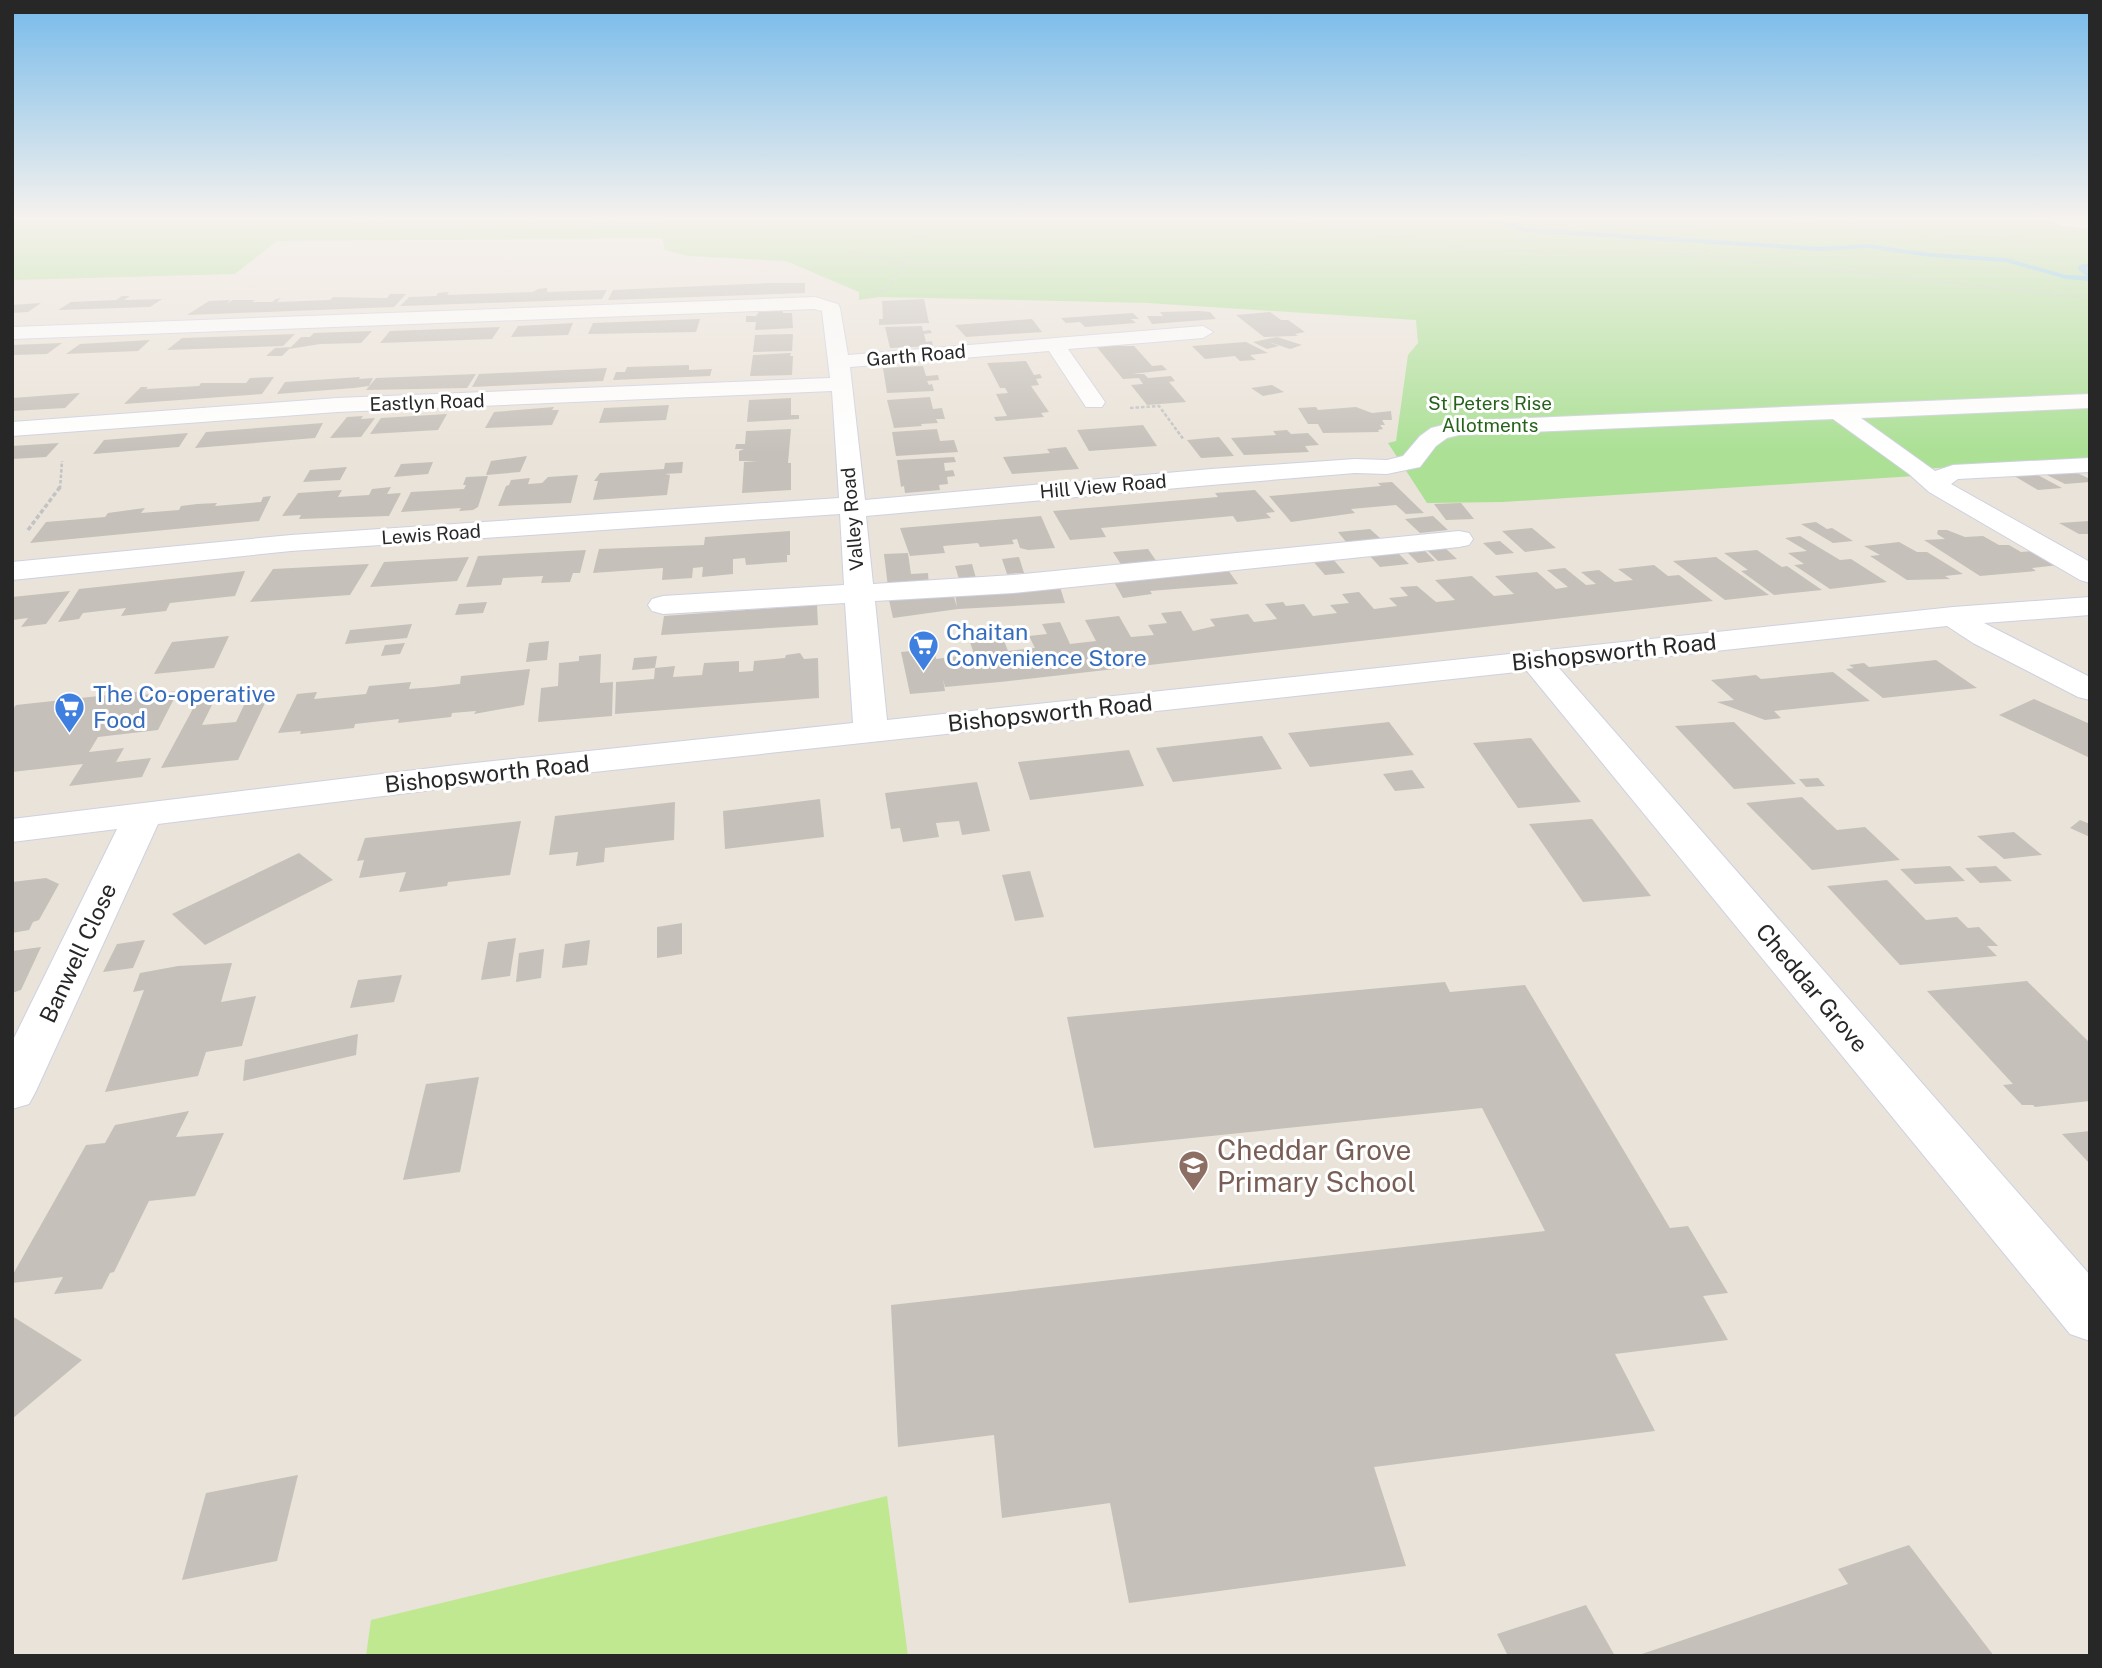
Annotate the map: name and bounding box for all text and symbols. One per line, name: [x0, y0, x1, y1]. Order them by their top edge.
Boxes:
street label: Garth Road: [865, 340, 967, 370]
street label: Eastlyn Road: [369, 389, 485, 415]
park label: St Peters Rise Allotments: [1428, 392, 1552, 436]
street label: Valley Road: [837, 466, 867, 572]
street label: Hill View Road: [1039, 469, 1167, 503]
street label: Lewis Road: [380, 520, 482, 548]
place label: Chaitan Convenience Store: [946, 618, 1147, 671]
street label: Bishopsworth Road: [1510, 627, 1718, 676]
supermarket icon: Chaitan Convenience Store: [906, 628, 940, 672]
place label: The Co-operative Food: [93, 680, 276, 733]
street label: Bishopsworth Road: [946, 688, 1154, 737]
supermarket icon: The Co-operative Food: [53, 690, 87, 734]
street label: Bishopsworth Road: [383, 749, 591, 798]
street label: Banwell Close: [33, 879, 122, 1027]
street label: Cheddar Grove: [1751, 918, 1874, 1058]
place label: Cheddar Grove Primary School: [1217, 1133, 1416, 1198]
school or university icon: Cheddar Grove Primary School: [1177, 1149, 1211, 1193]

